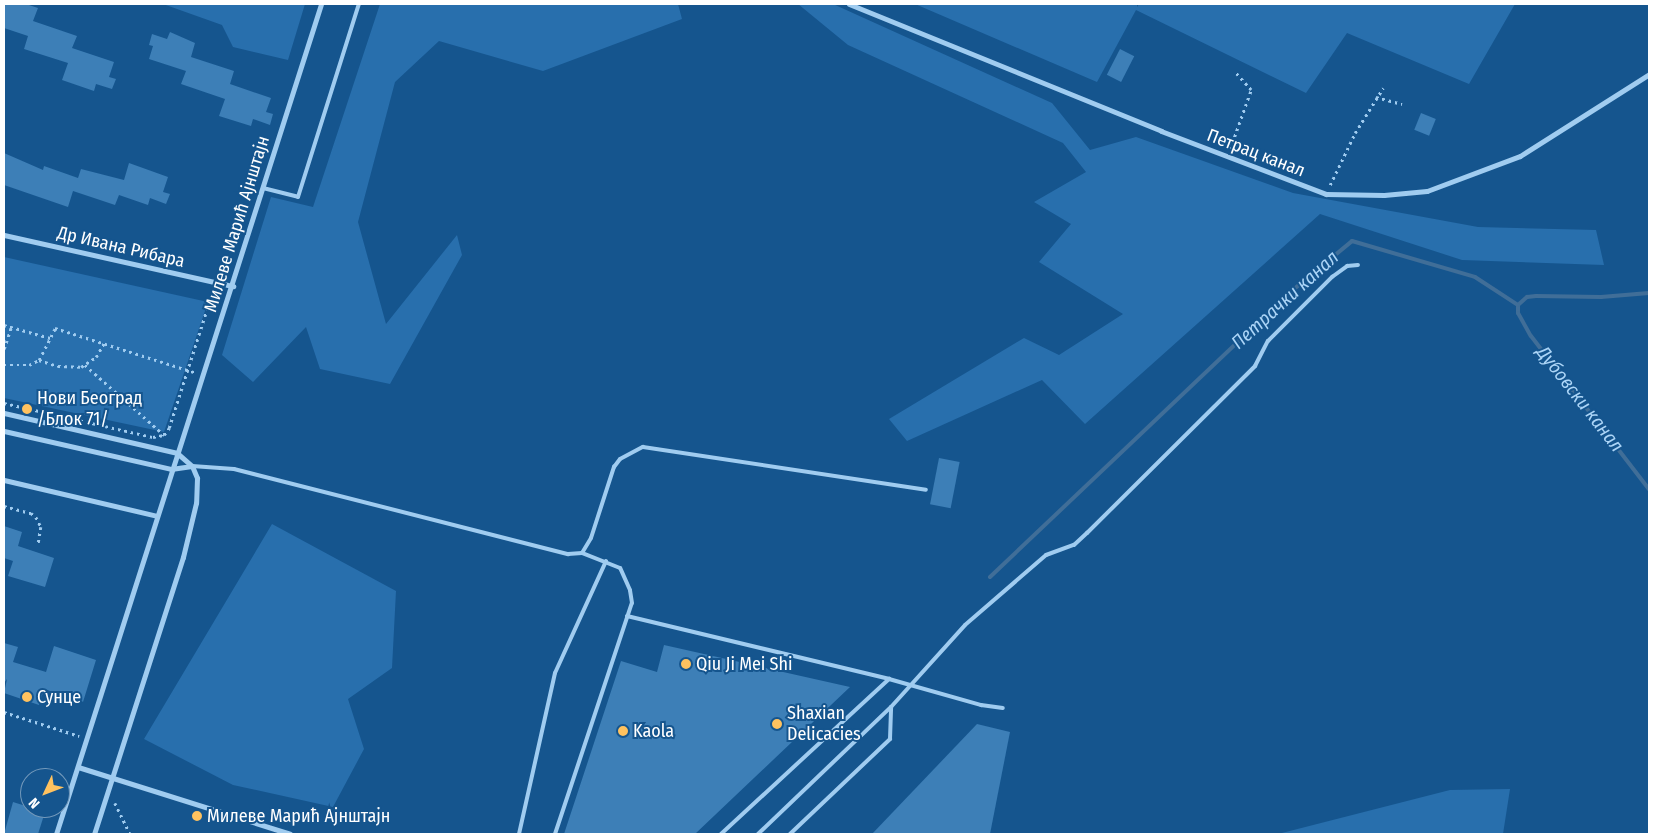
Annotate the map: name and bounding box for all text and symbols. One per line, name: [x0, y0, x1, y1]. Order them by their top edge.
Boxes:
street label: Петрац канал: [1204, 124, 1308, 182]
street label: Милеве Марић Ајнштајн: [200, 133, 274, 315]
street label: Др Ивана Рибара: [55, 222, 187, 272]
water label: Петрачки канал: [1227, 246, 1343, 354]
water label: Дубовски канал: [1532, 342, 1628, 456]
place label: Нови Београд /Блок 71/: [37, 388, 142, 430]
marker: Нови Београд /Блок 71/: [21, 403, 33, 415]
place label: Qiu Ji Mei Shi: [696, 653, 793, 675]
marker: Qiu Ji Mei Shi: [680, 658, 692, 670]
place label: Сунце: [37, 686, 81, 708]
marker: Сунце: [21, 691, 33, 703]
place label: Shaxian Delicacies: [787, 703, 861, 746]
marker: Shaxian Delicacies: [771, 718, 783, 730]
place label: Kaola: [633, 720, 674, 742]
marker: Kaola: [617, 725, 629, 737]
north arrow: [20, 768, 70, 818]
text: N: [25, 794, 43, 812]
place label: Милеве Марић Ајнштајн: [207, 805, 390, 827]
marker: Милеве Марић Ајнштајн: [191, 810, 203, 822]

